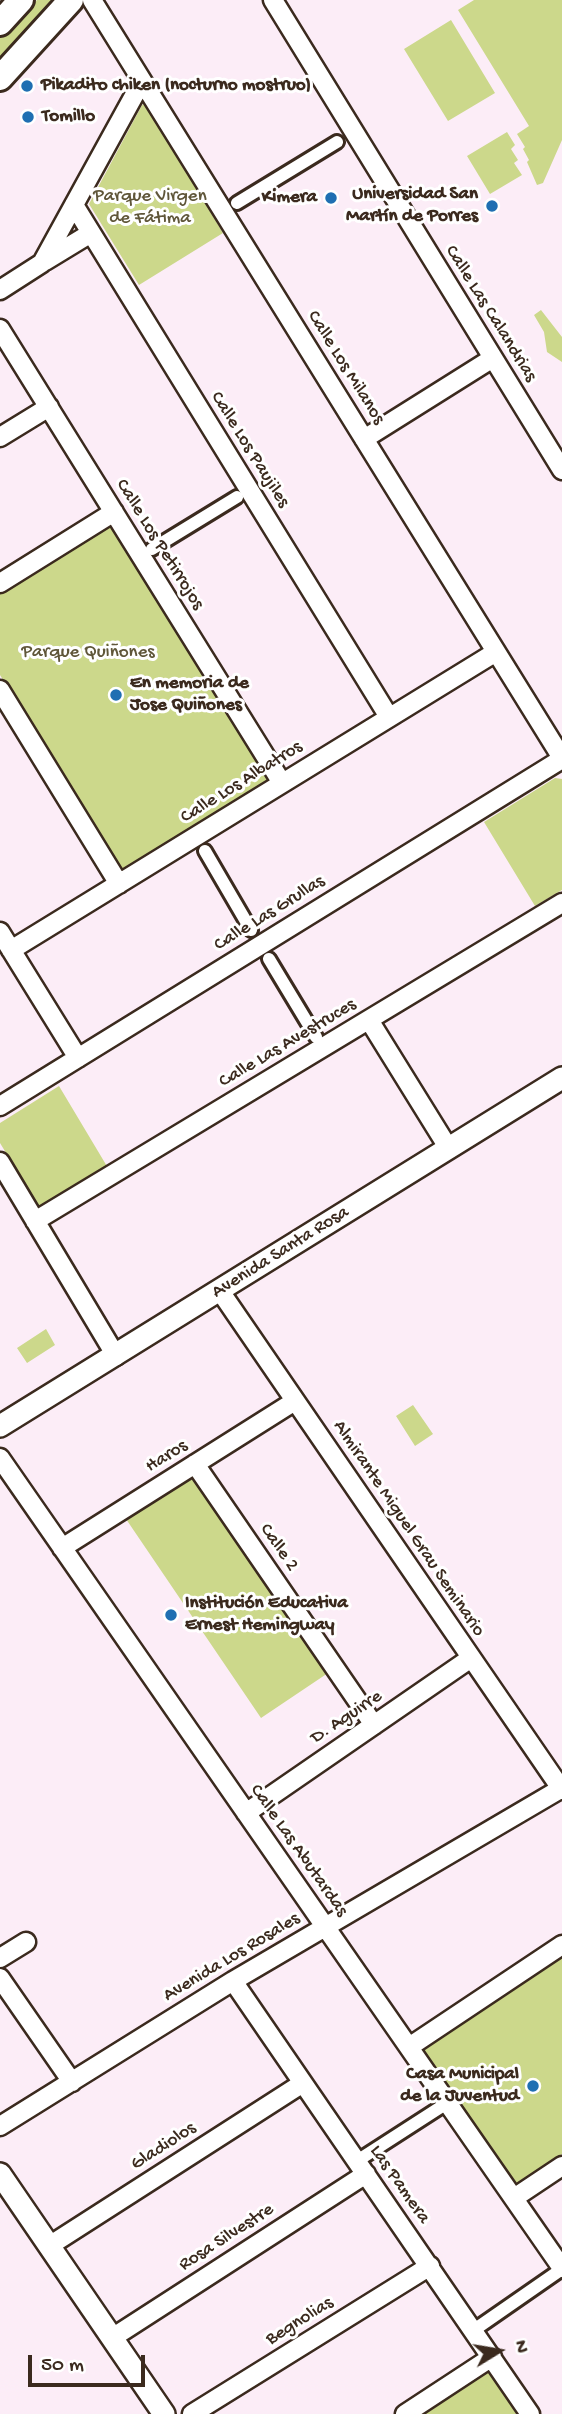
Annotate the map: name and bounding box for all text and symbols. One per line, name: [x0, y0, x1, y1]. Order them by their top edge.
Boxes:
place label: Pikadito chiken (nocturno mostruo): [41, 75, 311, 97]
marker: Pikadito chiken (nocturno mostruo): [19, 78, 35, 94]
place label: Tomillo: [42, 106, 95, 128]
marker: Tomillo: [20, 109, 36, 125]
place label: Universidad San Martín de Porres: [346, 184, 478, 228]
park label: Parque Virgen de Fátima: [93, 186, 207, 230]
place label: Kimera: [262, 187, 317, 209]
marker: Kimera: [323, 190, 339, 206]
marker: Universidad San Martín de Porres: [484, 198, 500, 214]
street label: Calle Las Calandrias: [439, 242, 541, 386]
street label: Calle Los Milanos: [301, 307, 389, 429]
street label: Calle Los Paujiles: [204, 388, 294, 512]
street label: Calle Los Petirrojos: [110, 475, 208, 615]
park label: Parque Quiñones: [22, 642, 154, 664]
place label: En memoria de Jose Quiñones: [130, 673, 249, 717]
marker: En memoria de Jose Quiñones: [108, 687, 124, 703]
street label: Calle Los Albatros: [177, 736, 307, 830]
street label: Calle Las Grullas: [211, 871, 329, 957]
street label: Calle Las Avestruces: [215, 994, 361, 1094]
street label: Avenida Santa Rosa: [208, 1202, 354, 1304]
street label: Almirante Miguel Grau Seminario: [327, 1416, 489, 1642]
street label: Haros: [142, 1435, 192, 1479]
street label: Calle 2: [254, 1520, 302, 1576]
place label: Institución Educativa Ernest Hemingway: [185, 1593, 348, 1637]
marker: Institución Educativa Ernest Hemingway: [163, 1607, 179, 1623]
street label: D. Aguirre: [307, 1686, 387, 1750]
street label: Calle Las Abutardas: [244, 1780, 352, 1922]
street label: Avenida Los Rosales: [160, 1908, 304, 2008]
place label: Casa Municipal de la Juventud: [400, 2064, 519, 2108]
marker: Casa Municipal de la Juventud: [525, 2078, 541, 2094]
street label: Gladiolos: [127, 2118, 201, 2176]
street label: Las Pamera: [364, 2141, 434, 2229]
street label: Rosa Silvestre: [175, 2199, 279, 2277]
street label: Begnolias: [262, 2292, 338, 2352]
north arrow: [464, 2316, 534, 2386]
text: N: [508, 2339, 533, 2355]
scale bar: [32, 2340, 149, 2384]
text: 50 m: [41, 2354, 84, 2379]

